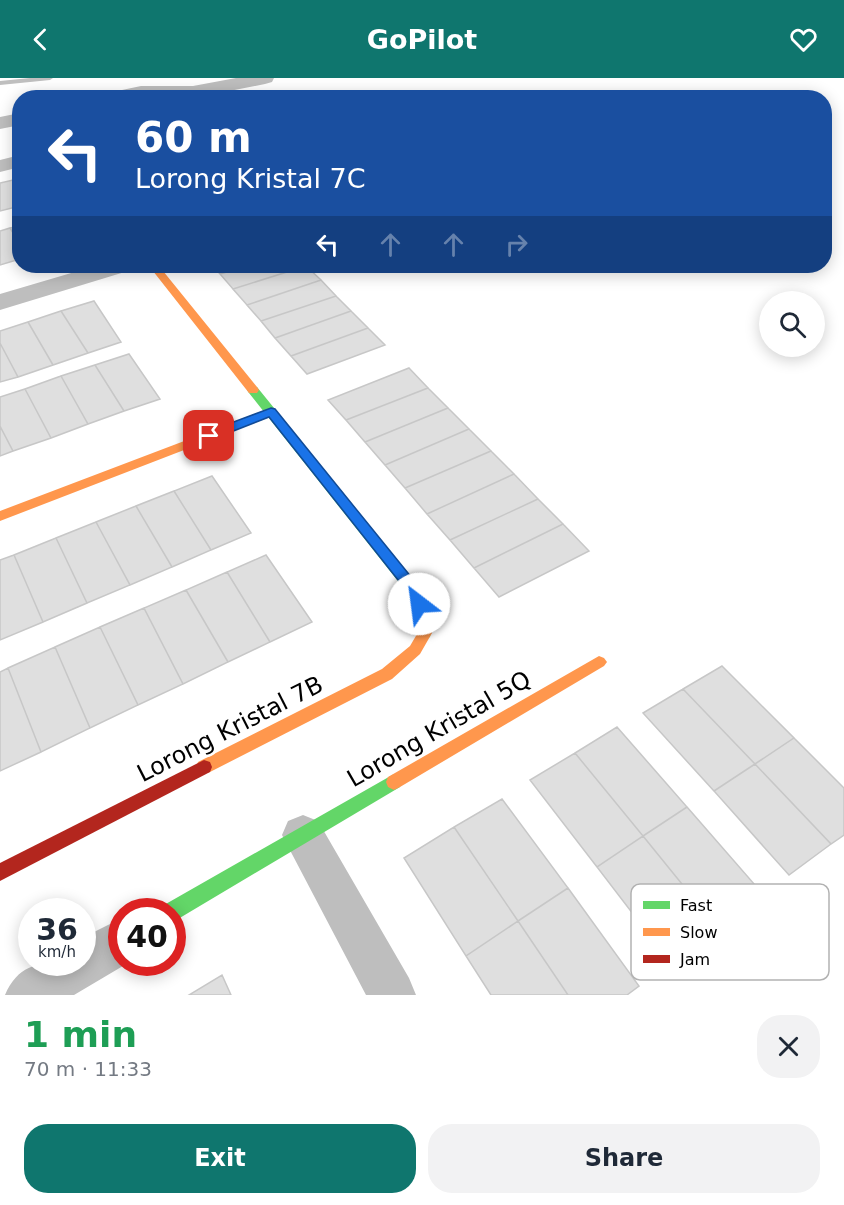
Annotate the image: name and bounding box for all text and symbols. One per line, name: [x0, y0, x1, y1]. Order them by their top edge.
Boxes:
icon: back: [24, 23, 57, 56]
icon: heart: [787, 23, 820, 56]
text: GoPilot: [367, 24, 477, 55]
text: 60 m: [135, 113, 252, 162]
icon: left: [36, 114, 114, 192]
text: Lorong Kristal 7C: [135, 163, 366, 194]
icon: left: [311, 228, 344, 261]
icon: ahead: [374, 228, 407, 261]
icon: ahead: [437, 228, 470, 261]
icon: right: [500, 228, 533, 261]
map controls: [759, 291, 825, 357]
button: search: [759, 291, 825, 357]
pin: [183, 410, 234, 461]
icon: arrive: [192, 419, 225, 452]
position arrow: [387, 572, 451, 636]
street label: Lorong Kristal 5Q: [342, 665, 536, 793]
street label: Lorong Kristal 7B: [132, 670, 328, 788]
legend: [631, 884, 829, 980]
text: Fast: [680, 896, 712, 915]
speed limit sign: 40: [108, 898, 186, 976]
text: 36: [36, 912, 78, 947]
text: Slow: [680, 923, 717, 942]
text: km/h: [38, 943, 76, 961]
text: Jam: [679, 950, 710, 969]
text: 1 min: [24, 1014, 137, 1055]
button: close: [757, 1015, 820, 1078]
text: 70 m · 11:33: [24, 1057, 152, 1081]
button: Exit: [24, 1124, 416, 1193]
button: Share: [428, 1124, 820, 1193]

